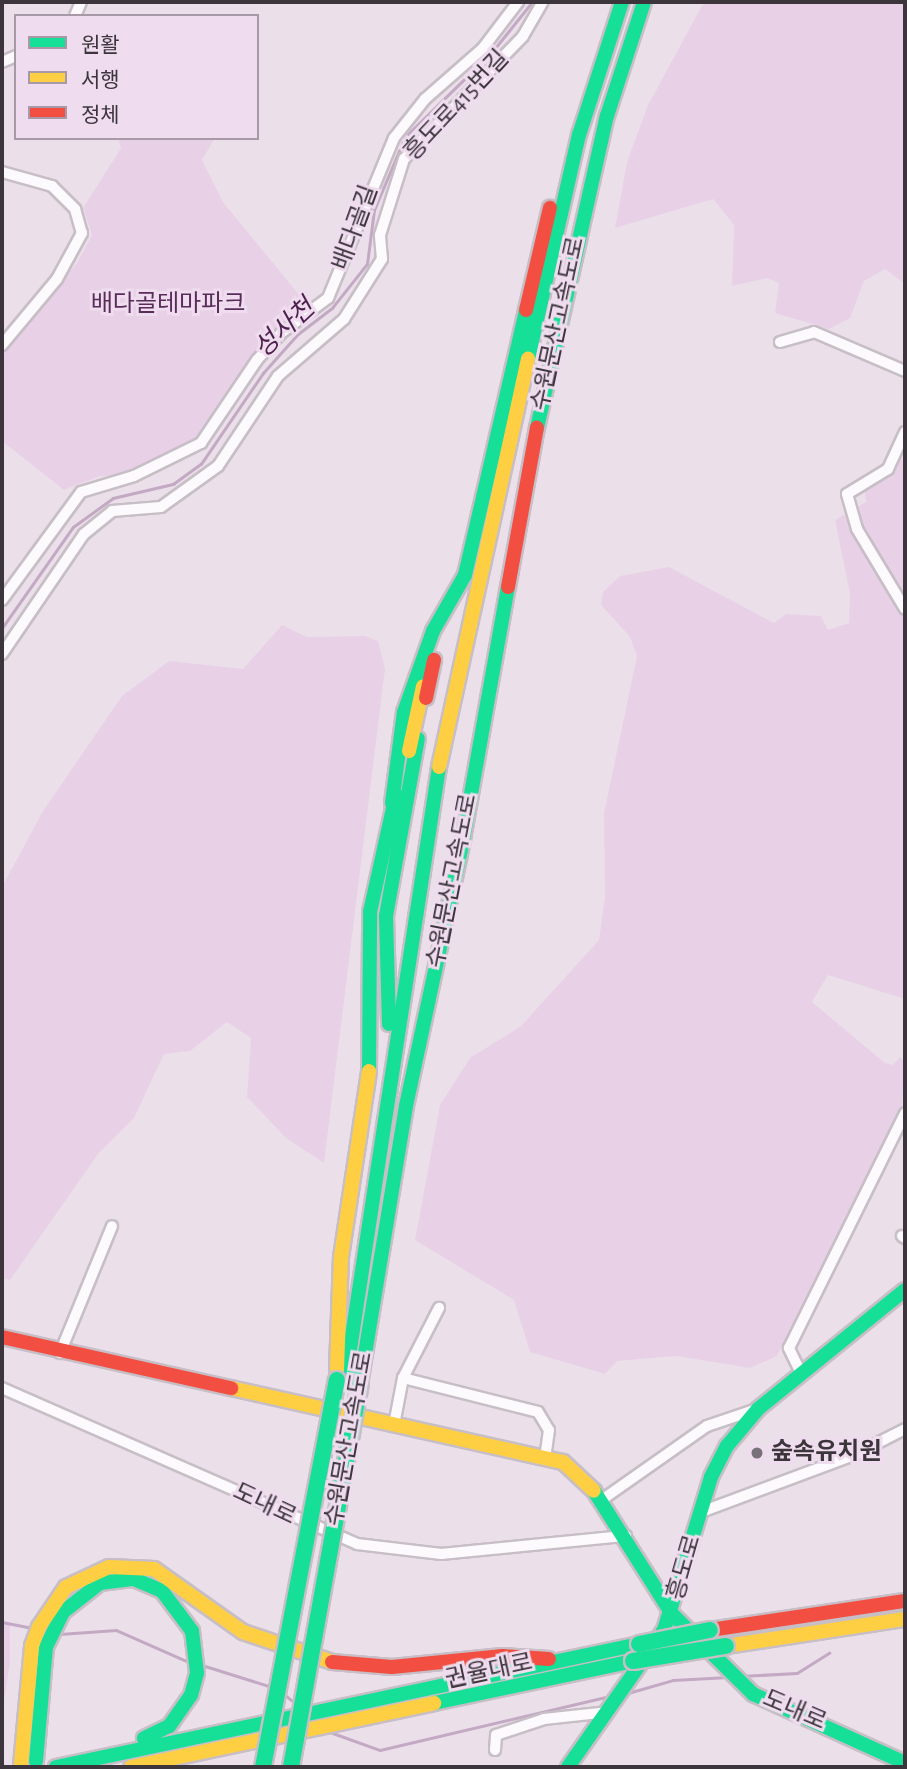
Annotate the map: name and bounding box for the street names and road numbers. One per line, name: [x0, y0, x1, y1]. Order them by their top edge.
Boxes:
street label: 흥도로415번길: [399, 45, 515, 167]
street label: 배다골길: [327, 182, 385, 274]
street label: 수원문산고속도로: [527, 235, 591, 413]
street label: 수원문산고속도로: [422, 792, 484, 970]
street label: 수원문산고속도로: [320, 1350, 380, 1528]
street label: 도내로: [228, 1478, 300, 1532]
street label: 흥도로: [662, 1532, 708, 1604]
street label: 권율대로: [443, 1649, 535, 1695]
street label: 도내로: [758, 1685, 830, 1737]

